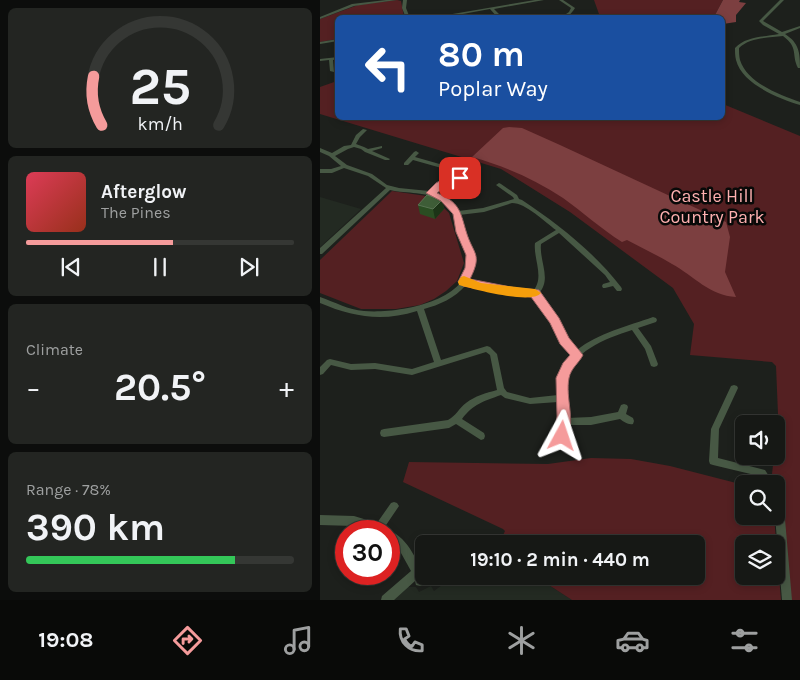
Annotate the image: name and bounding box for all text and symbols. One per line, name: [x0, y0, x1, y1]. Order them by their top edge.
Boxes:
text: 80 m: [438, 34, 525, 75]
icon: left: [355, 35, 420, 100]
text: 25: [129, 56, 191, 117]
text: Poplar Way: [438, 76, 548, 102]
text: km/h: [137, 114, 183, 135]
pin: [439, 157, 481, 199]
icon: arrive: [446, 164, 474, 192]
text: Afterglow: [101, 181, 187, 203]
park label: Castle Hill Country Park: [659, 185, 765, 228]
text: The Pines: [101, 203, 171, 222]
icon: previous: [57, 253, 85, 281]
icon: pause: [146, 253, 174, 281]
icon: next: [235, 253, 263, 281]
text: Climate: [26, 340, 83, 359]
text: 20.5°: [114, 365, 206, 410]
text: −: [26, 371, 41, 404]
text: +: [279, 371, 294, 404]
position arrow: [535, 409, 587, 461]
map controls: [735, 415, 785, 585]
button: sound: [735, 415, 785, 465]
button: search: [735, 475, 785, 525]
text: Range · 78%: [26, 480, 111, 499]
text: 390 km: [26, 505, 165, 550]
speed limit sign: 30: [335, 520, 400, 585]
button: layers: [735, 535, 785, 585]
text: 19:10 · 2 min · 440 m: [470, 549, 650, 571]
icon: directions: [170, 623, 205, 658]
icon: music: [281, 623, 316, 658]
icon: phone: [393, 623, 428, 658]
icon: climate: [504, 623, 539, 658]
icon: car: [615, 623, 650, 658]
icon: filters: [727, 623, 762, 658]
text: 19:08: [38, 627, 94, 653]

